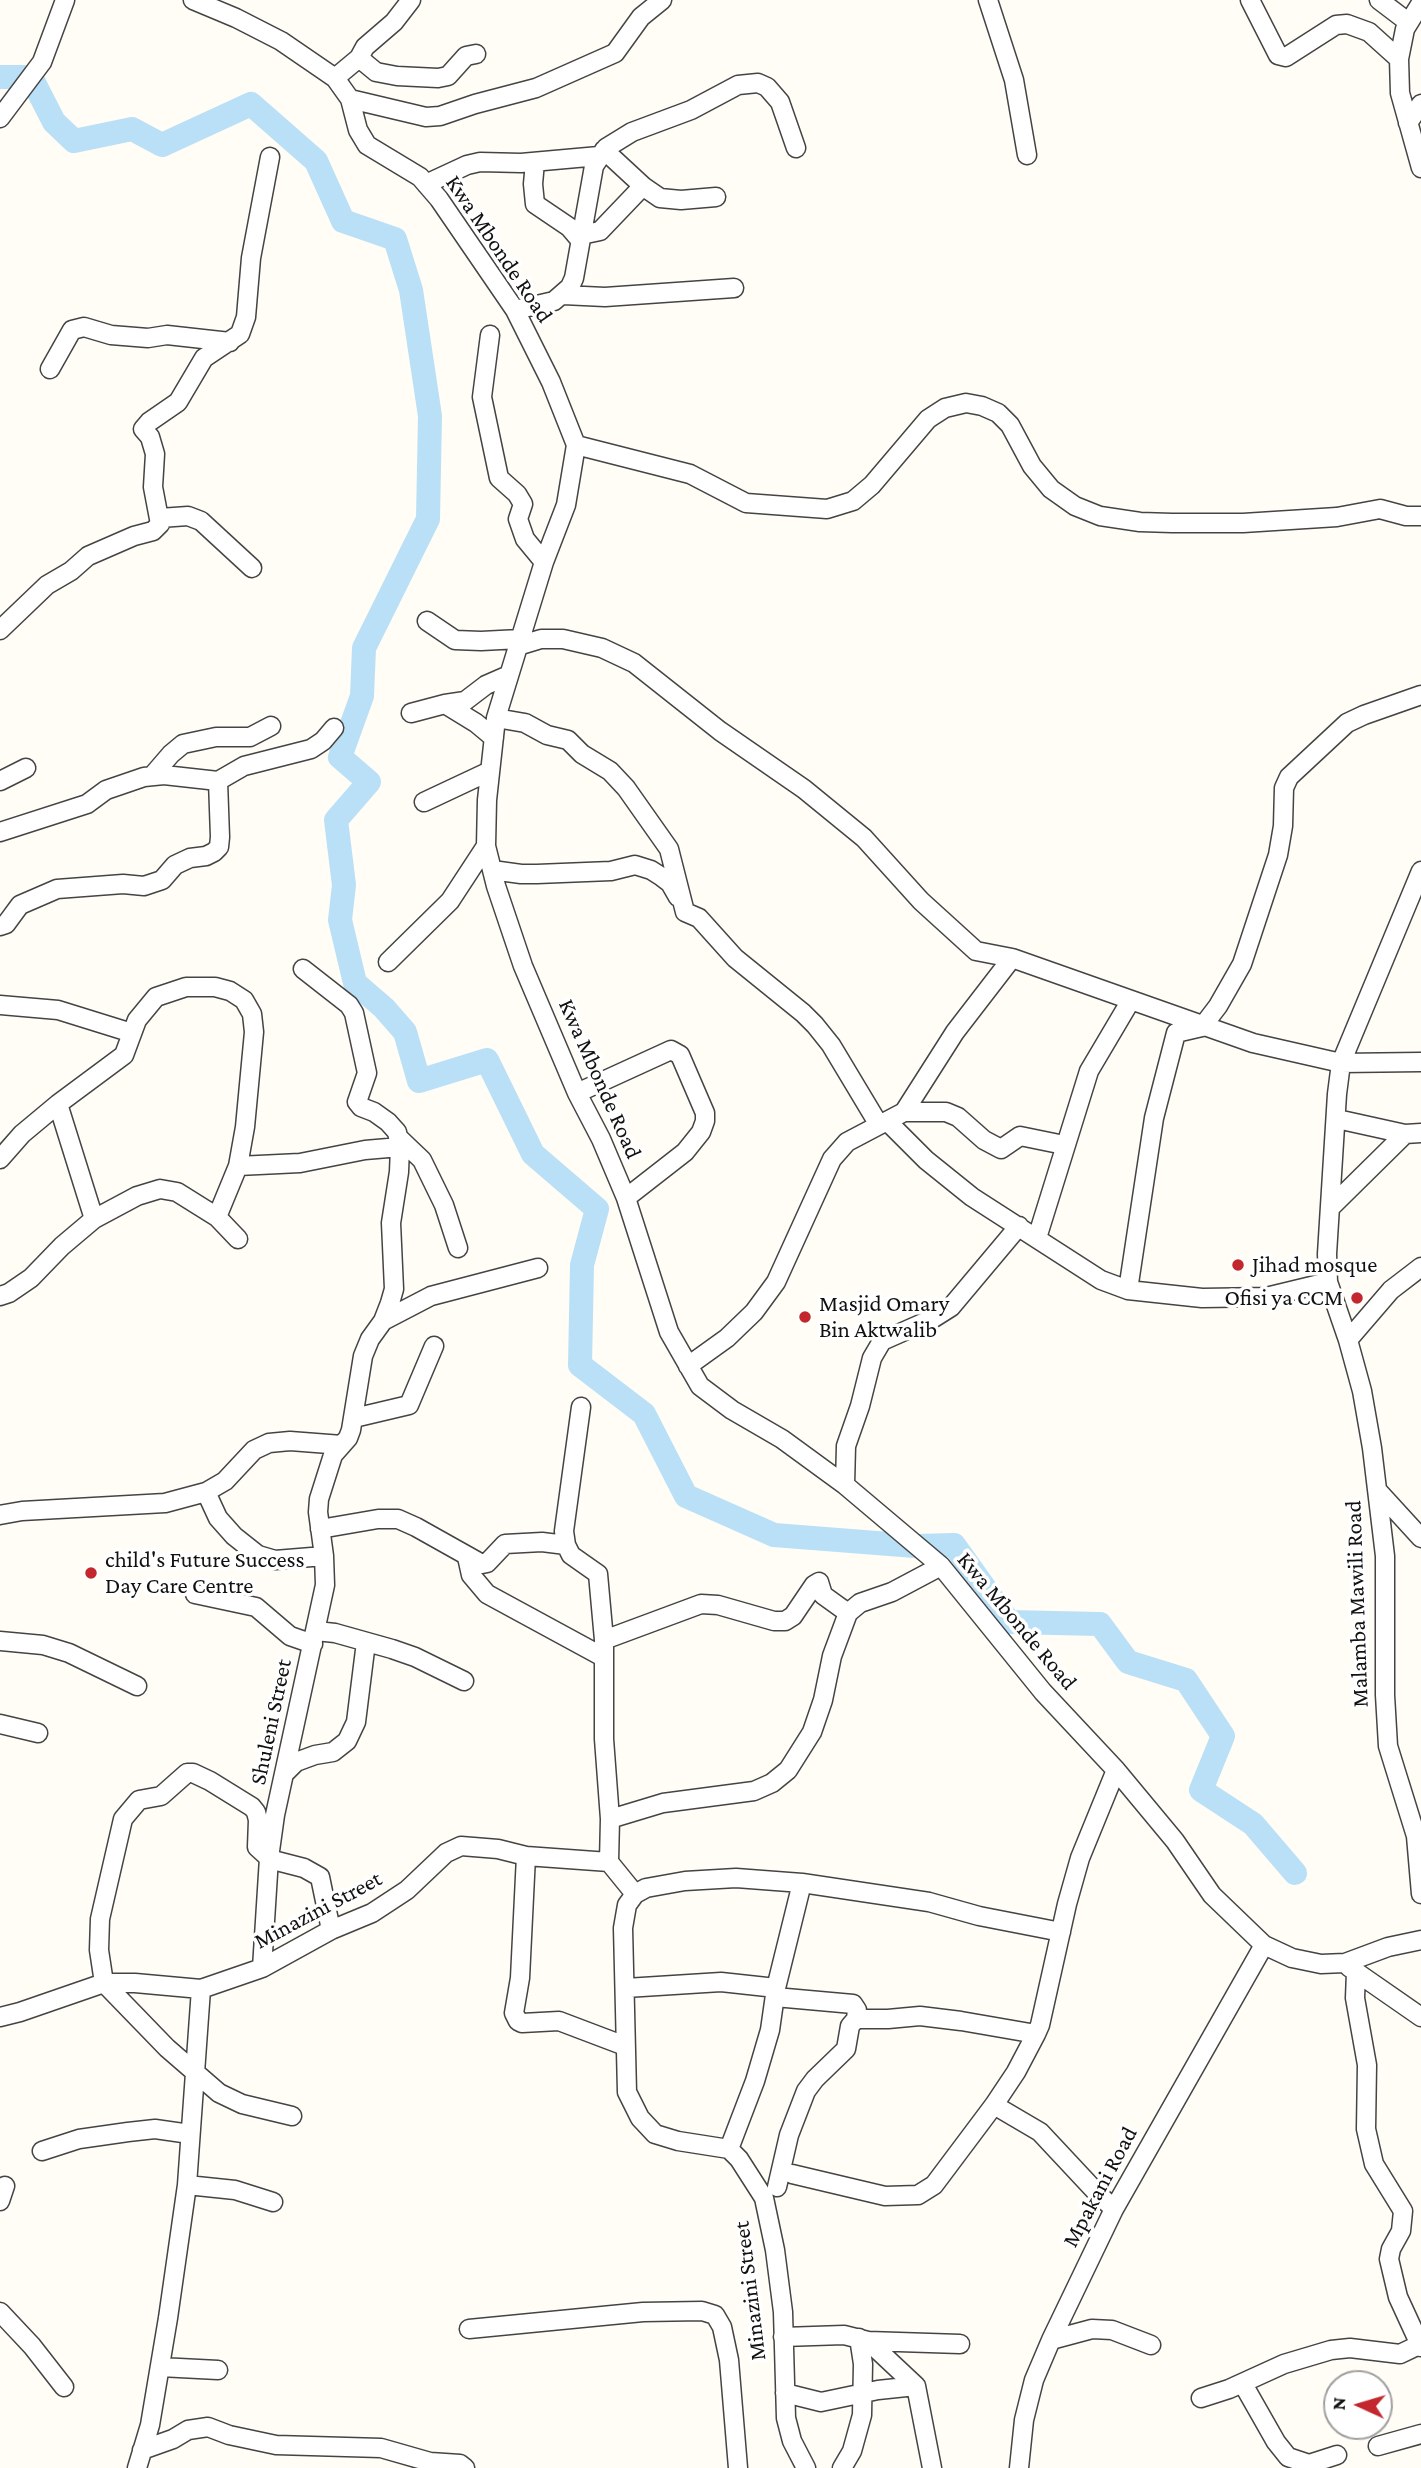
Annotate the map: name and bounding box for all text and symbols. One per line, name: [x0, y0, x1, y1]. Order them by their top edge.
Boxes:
street label: Kwa Mbonde Road: [440, 170, 558, 328]
street label: Kwa Mbonde Road: [552, 995, 648, 1163]
place label: Jihad mosque: [1252, 1251, 1377, 1279]
marker: Jihad mosque: [1230, 1257, 1246, 1273]
place label: Ofisi ya CCM: [1224, 1284, 1343, 1312]
place label: Masjid Omary Bin Aktwalib: [819, 1290, 949, 1344]
marker: Ofisi ya CCM: [1349, 1290, 1365, 1306]
marker: Masjid Omary Bin Aktwalib: [797, 1309, 813, 1325]
street label: Malamba Mawili Road: [1340, 1500, 1374, 1708]
place label: child's Future Success Day Care Centre: [105, 1546, 305, 1600]
street label: Kwa Mbonde Road: [951, 1546, 1083, 1696]
marker: child's Future Success Day Care Centre: [83, 1565, 99, 1581]
street label: Shuleni Street: [244, 1657, 298, 1787]
street label: Minazini Street: [250, 1865, 386, 1955]
street label: Mpakani Road: [1057, 2122, 1143, 2252]
street label: Minazini Street: [728, 2220, 772, 2362]
north arrow: [1323, 2370, 1393, 2440]
text: N: [1328, 2396, 1349, 2411]

